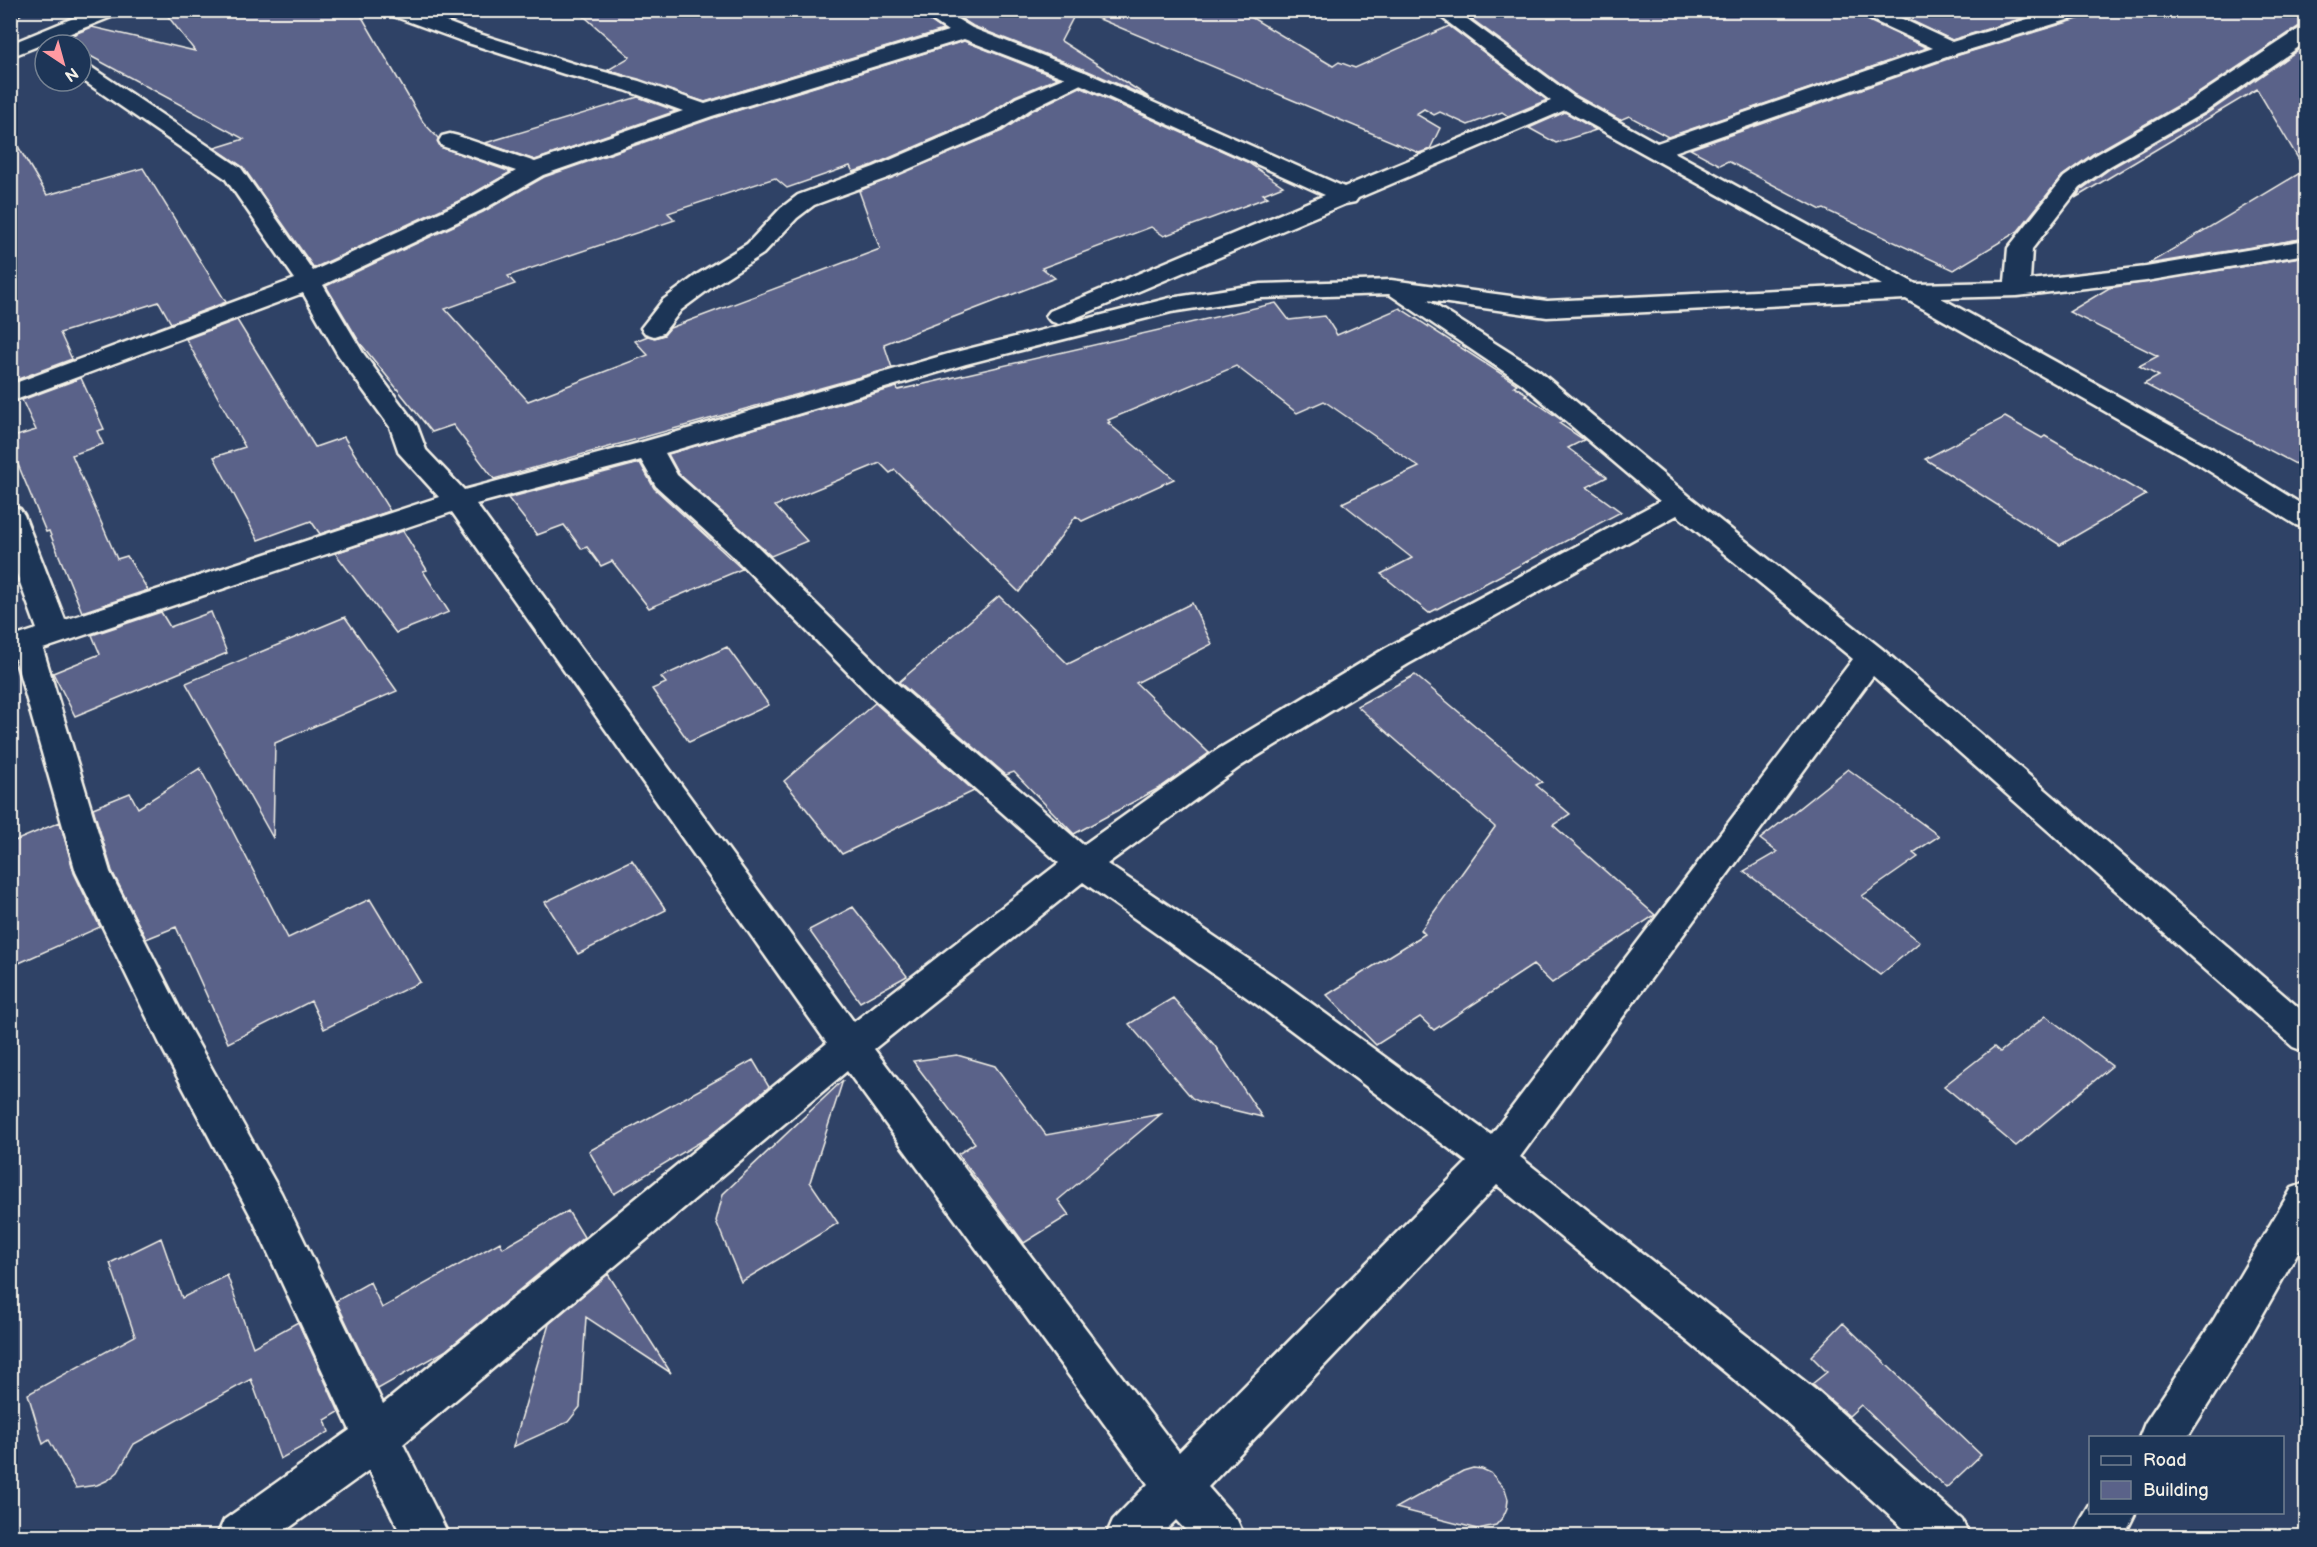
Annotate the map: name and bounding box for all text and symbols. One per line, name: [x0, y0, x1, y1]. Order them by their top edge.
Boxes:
north arrow: [33, 33, 93, 93]
text: N: [60, 63, 81, 85]
legend: [2089, 1436, 2284, 1514]
text: Road: [2143, 1450, 2187, 1471]
text: Building: [2143, 1480, 2209, 1501]

